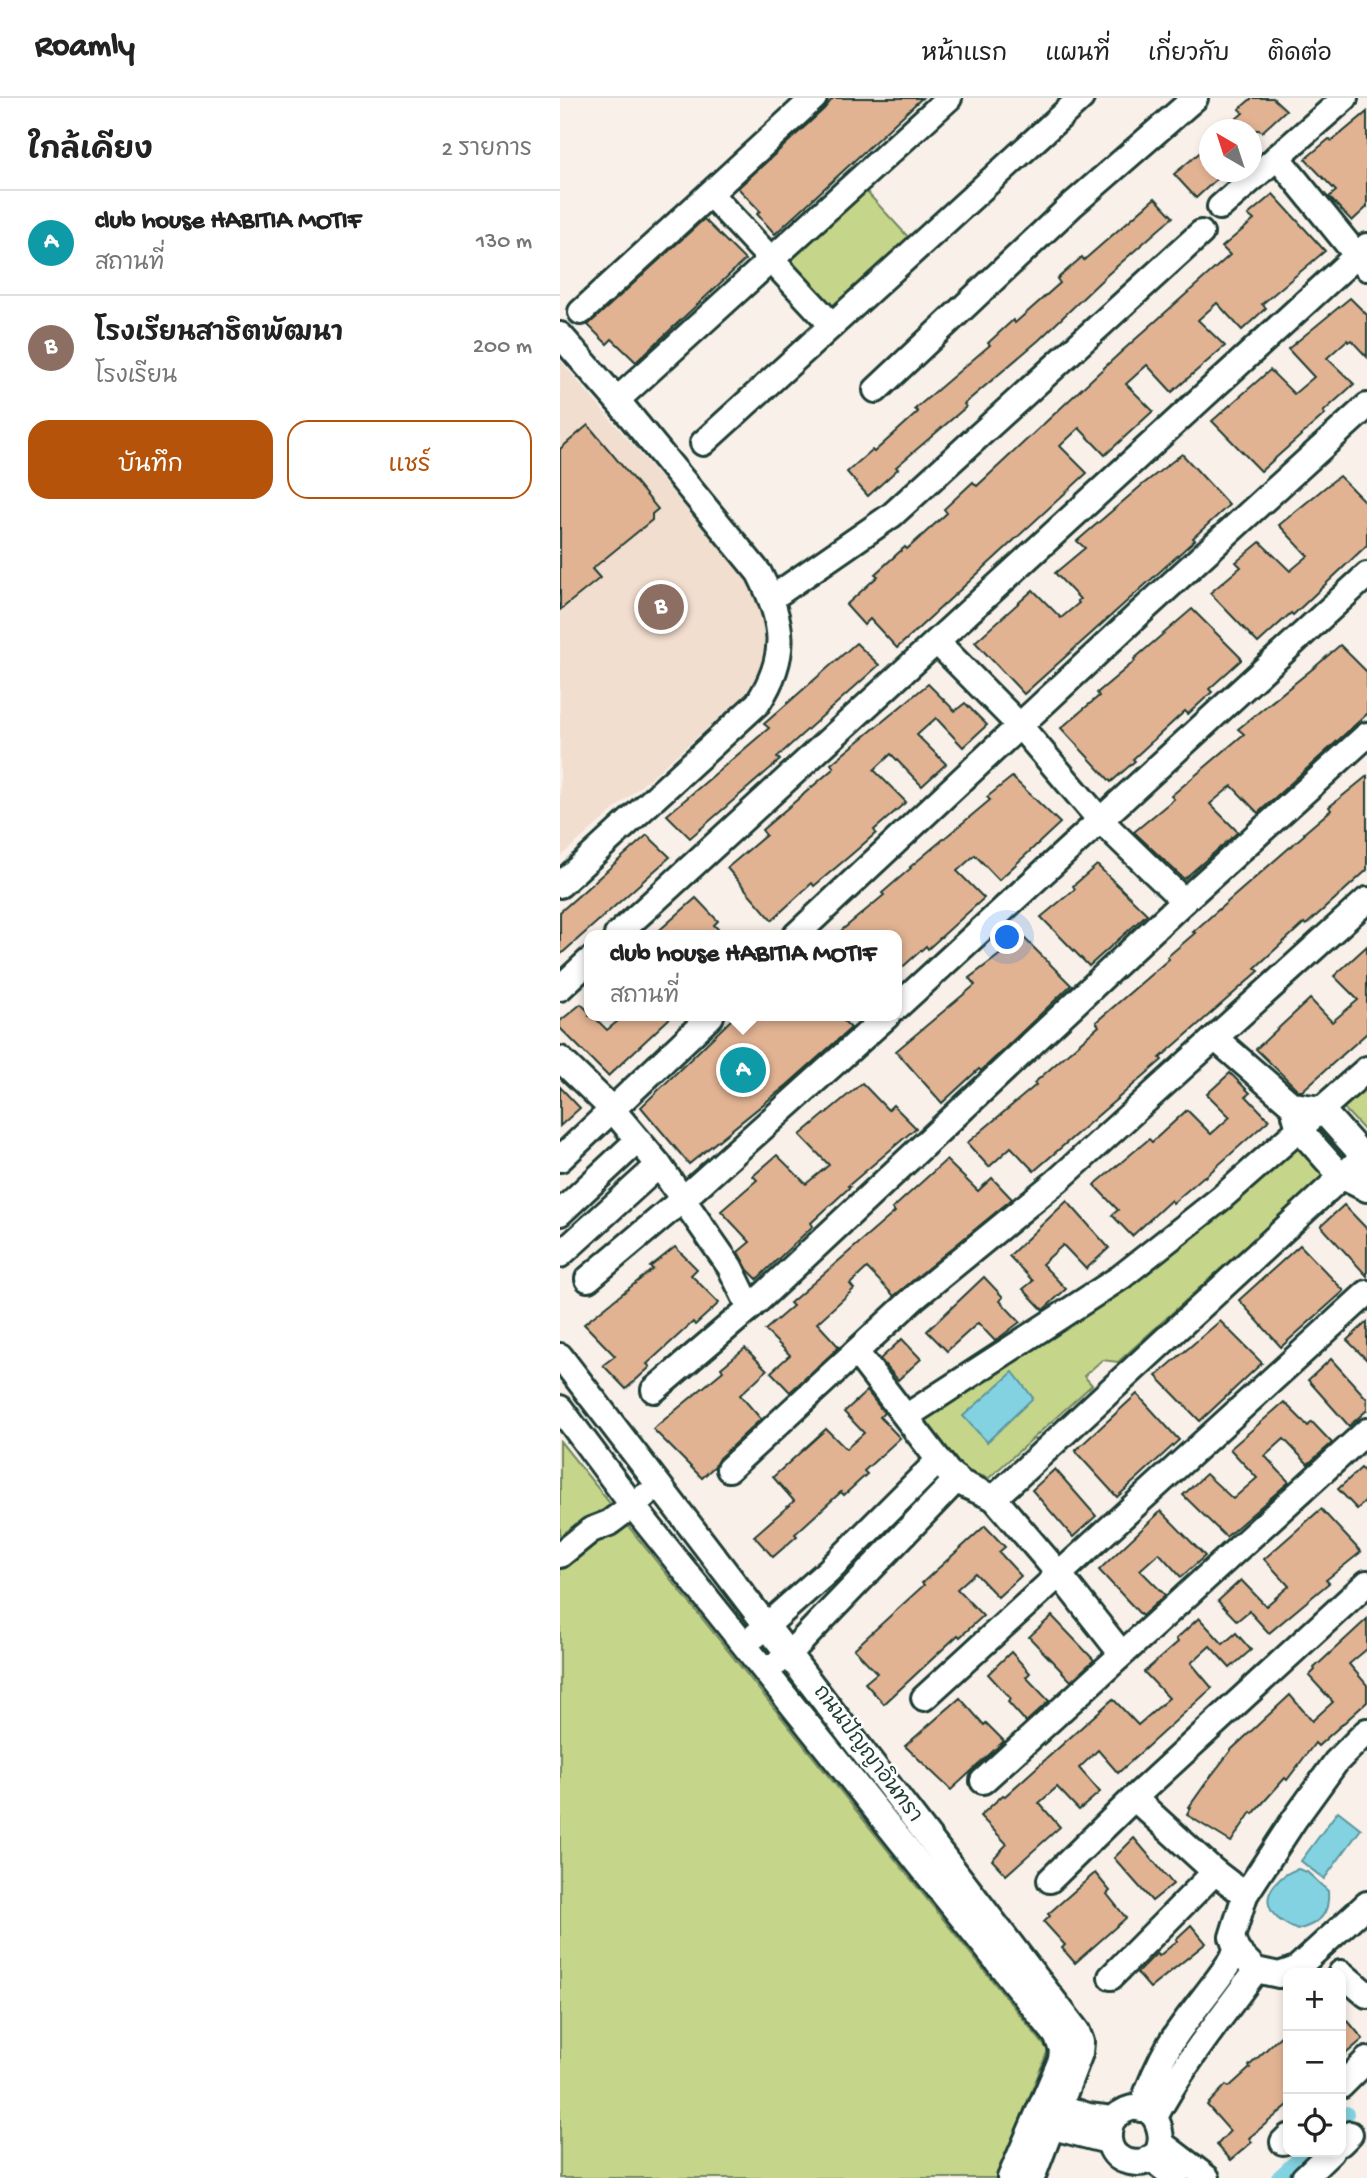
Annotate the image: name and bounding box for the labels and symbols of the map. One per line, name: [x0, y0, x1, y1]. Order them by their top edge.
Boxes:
north arrow: [1199, 119, 1262, 182]
pin: B: [638, 581, 684, 633]
your location: [990, 920, 1024, 954]
pin: A: [720, 1044, 766, 1096]
street label: ถนนปัญญาอินทรา: [806, 1680, 928, 1829]

